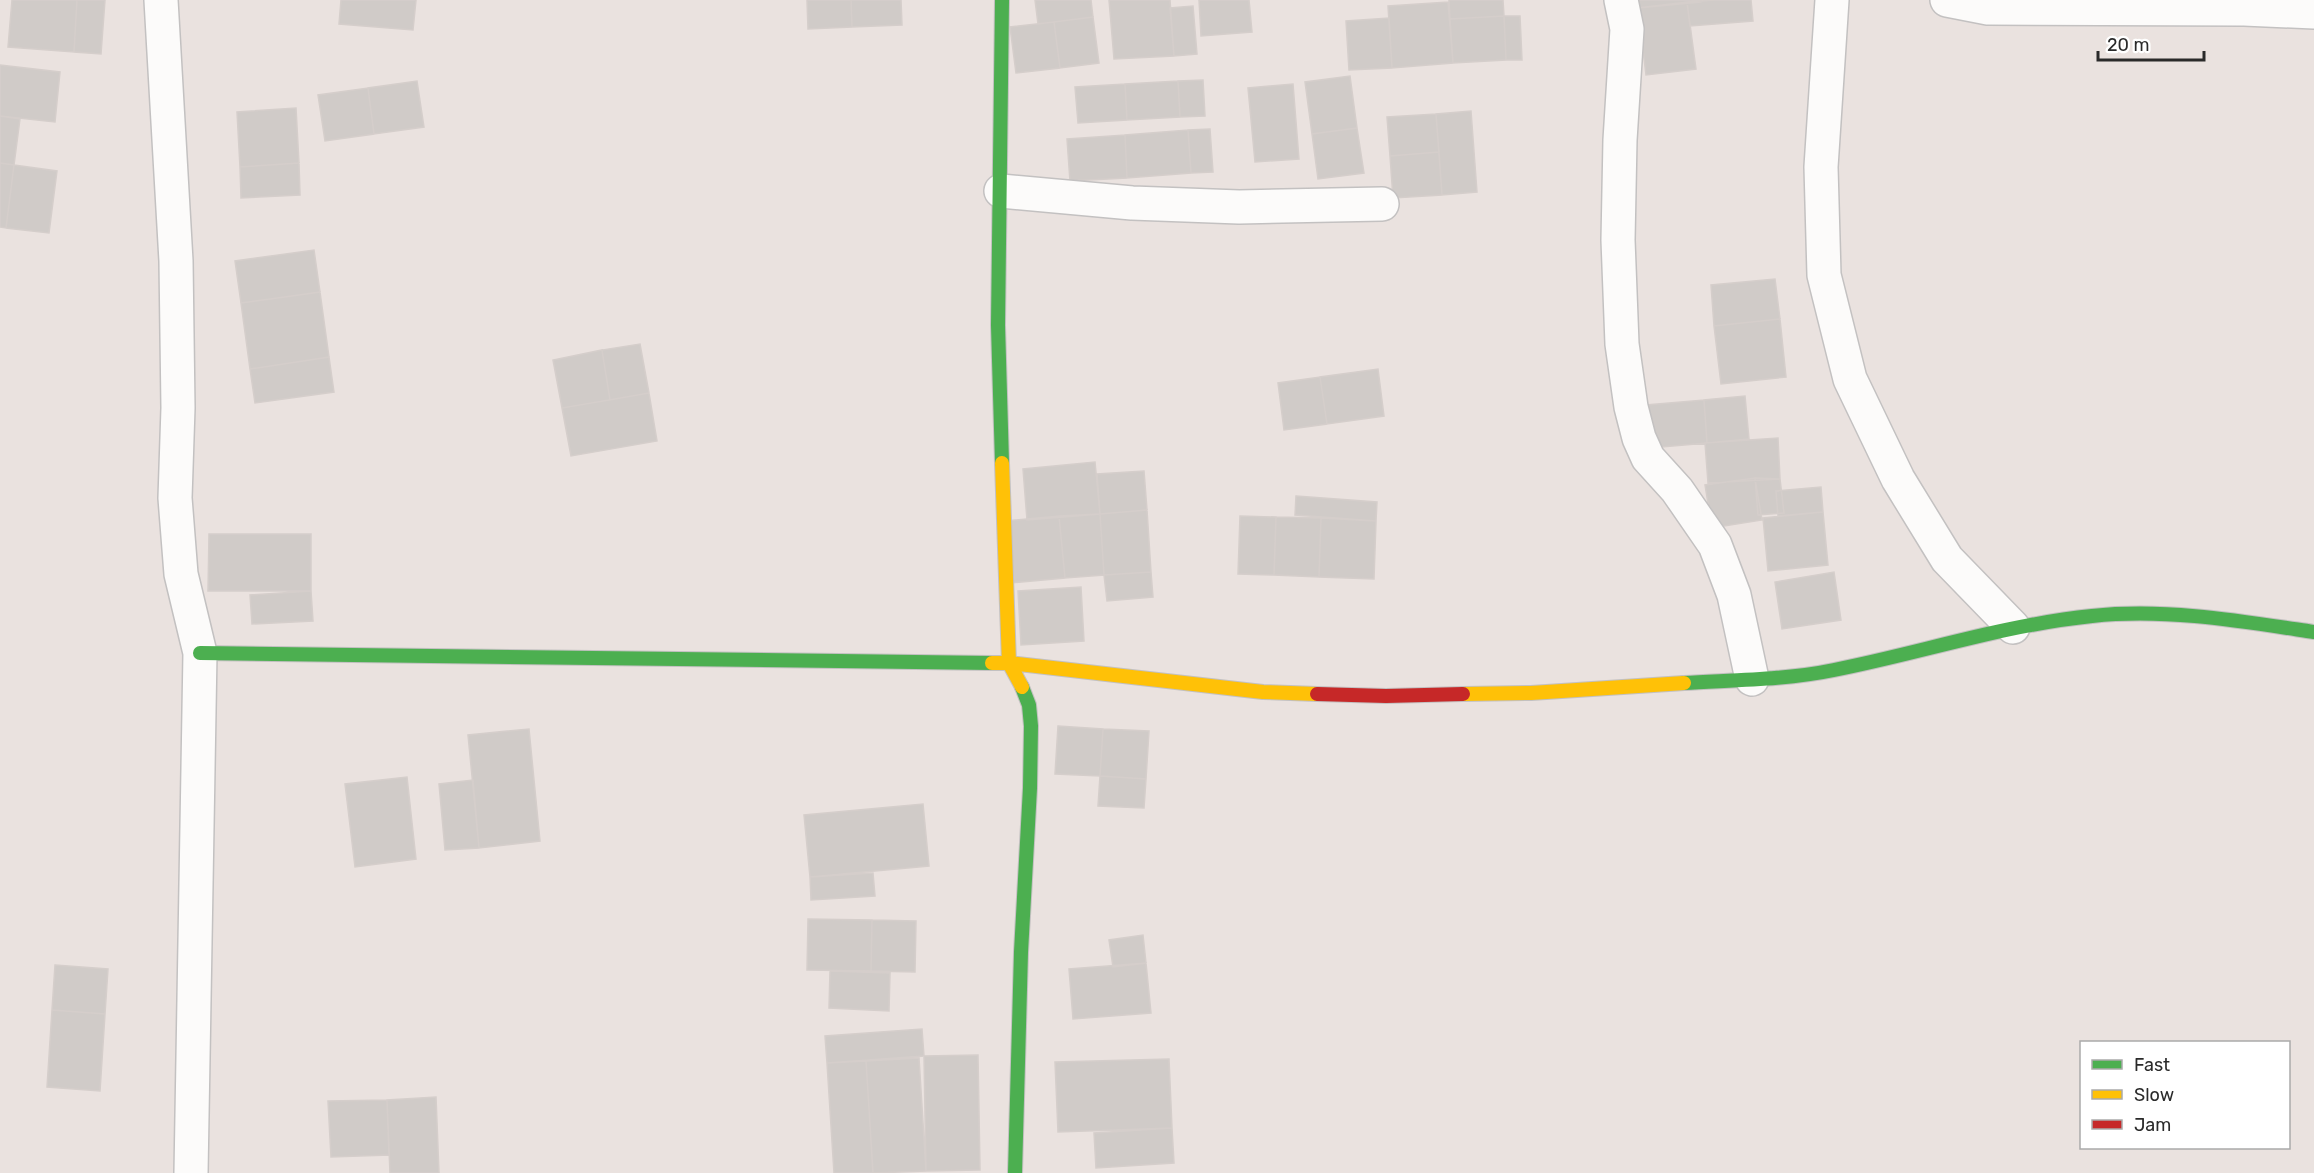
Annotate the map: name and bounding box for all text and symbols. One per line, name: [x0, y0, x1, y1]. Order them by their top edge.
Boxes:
scale bar: [2098, 24, 2204, 62]
text: 20 m: [2107, 34, 2149, 56]
legend: [2080, 1041, 2290, 1149]
text: Fast: [2134, 1054, 2170, 1076]
text: Slow: [2134, 1084, 2174, 1106]
text: Jam: [2134, 1114, 2171, 1136]

